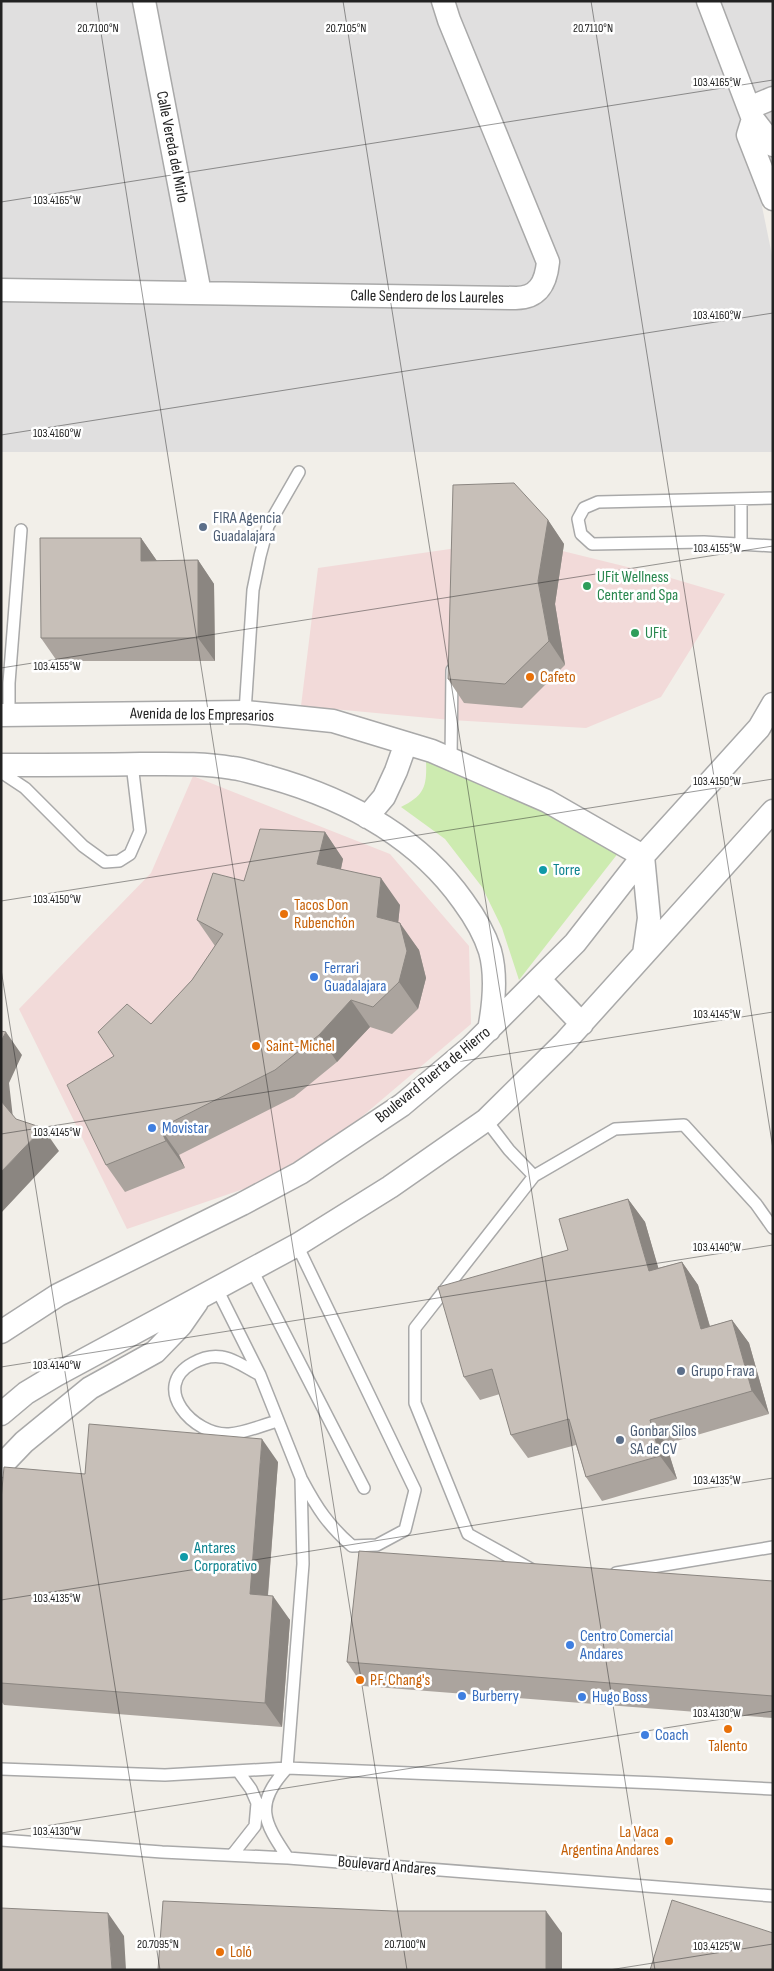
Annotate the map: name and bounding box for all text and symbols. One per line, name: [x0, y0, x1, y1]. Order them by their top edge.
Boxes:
text: 20.7100°N: [77, 21, 119, 36]
text: 20.7105°N: [326, 21, 366, 36]
text: 20.7110°N: [573, 21, 613, 36]
text: 103.4165°W: [693, 75, 741, 90]
street label: Calle Vereda del Mirlo: [152, 90, 192, 204]
text: 103.4165°W: [33, 193, 81, 208]
street label: Calle Sendero de los Laureles: [350, 286, 504, 308]
text: 103.4160°W: [693, 308, 741, 323]
text: 103.4160°W: [33, 426, 81, 441]
place label: FIRA Agencia Guadalajara: [213, 509, 281, 546]
marker: FIRA Agencia Guadalajara: [197, 521, 209, 533]
text: 103.4155°W: [693, 541, 741, 556]
place label: UFit Wellness Center and Spa: [597, 568, 678, 605]
marker: UFit Wellness Center and Spa: [581, 580, 593, 592]
place label: UFit: [645, 624, 667, 643]
marker: UFit: [629, 627, 641, 639]
text: 103.4155°W: [33, 659, 81, 674]
place label: Cafeto: [540, 668, 576, 687]
marker: Cafeto: [524, 671, 536, 683]
street label: Avenida de los Empresarios: [129, 704, 274, 726]
text: 103.4150°W: [693, 774, 741, 789]
place label: Torre: [553, 861, 580, 880]
marker: Torre: [537, 864, 549, 876]
text: 103.4150°W: [33, 892, 81, 907]
place label: Tacos Don Rubenchón: [294, 896, 355, 933]
marker: Tacos Don Rubenchón: [278, 908, 290, 920]
place label: Ferrari Guadalajara: [324, 959, 386, 996]
marker: Ferrari Guadalajara: [308, 971, 320, 983]
text: 103.4145°W: [693, 1007, 741, 1022]
street label: Boulevard Puerta de Hierro: [372, 1023, 494, 1127]
place label: Saint-Michel: [266, 1037, 335, 1056]
marker: Saint-Michel: [250, 1040, 262, 1052]
place label: Movistar: [162, 1119, 209, 1138]
marker: Movistar: [146, 1122, 158, 1134]
text: 103.4145°W: [33, 1125, 81, 1140]
text: 103.4140°W: [693, 1240, 741, 1255]
text: 103.4140°W: [33, 1358, 81, 1373]
place label: Grupo Frava: [691, 1362, 755, 1381]
marker: Grupo Frava: [675, 1365, 687, 1377]
place label: Gonbar Silos SA de CV: [630, 1422, 697, 1459]
marker: Gonbar Silos SA de CV: [614, 1434, 626, 1446]
text: 103.4135°W: [693, 1473, 741, 1488]
place label: Antares Corporativo: [193, 1539, 257, 1576]
marker: Antares Corporativo: [178, 1551, 190, 1563]
text: 103.4135°W: [33, 1591, 81, 1606]
place label: Centro Comercial Andares: [579, 1627, 673, 1664]
marker: Centro Comercial Andares: [564, 1639, 576, 1651]
place label: P.F. Chang's: [370, 1671, 431, 1690]
marker: P.F. Chang's: [354, 1674, 366, 1686]
place label: Burberry: [472, 1687, 519, 1706]
place label: Hugo Boss: [592, 1688, 648, 1707]
marker: Burberry: [456, 1690, 468, 1702]
marker: Hugo Boss: [576, 1691, 588, 1703]
text: 103.4130°W: [693, 1706, 741, 1721]
marker: Talento: [722, 1723, 734, 1735]
place label: Coach: [655, 1726, 689, 1745]
marker: Coach: [639, 1729, 651, 1741]
place label: Talento: [708, 1737, 748, 1756]
place label: La Vaca Argentina Andares: [560, 1823, 659, 1860]
text: 103.4130°W: [33, 1824, 81, 1839]
marker: La Vaca Argentina Andares: [663, 1835, 675, 1847]
street label: Boulevard Andares: [337, 1852, 437, 1880]
text: 20.7095°N: [137, 1937, 179, 1952]
text: 20.7100°N: [384, 1937, 426, 1952]
text: 103.4125°W: [693, 1939, 741, 1954]
place label: Loló: [230, 1943, 252, 1962]
marker: Loló: [214, 1946, 226, 1958]

